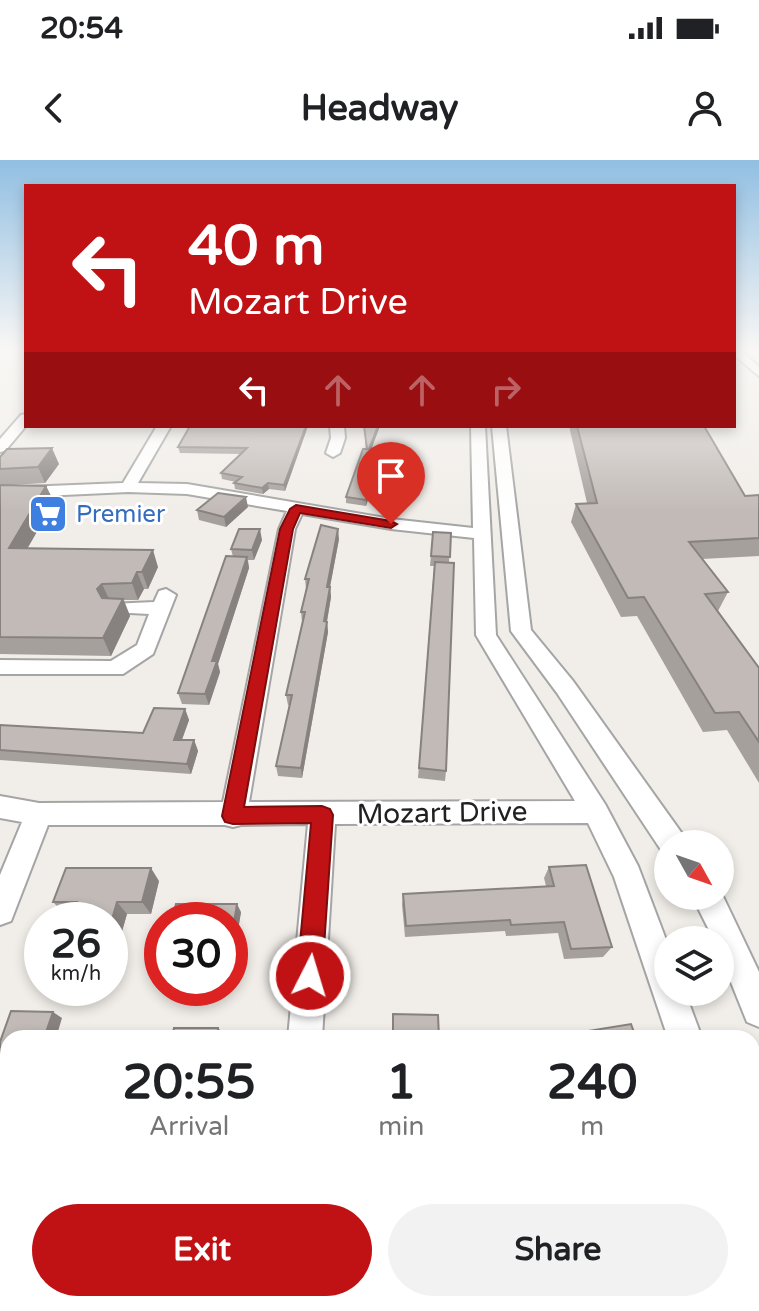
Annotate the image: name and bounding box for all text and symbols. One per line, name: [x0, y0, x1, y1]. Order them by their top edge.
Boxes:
text: 20:54: [40, 10, 123, 47]
icon: back: [32, 86, 76, 130]
icon: person: [683, 86, 727, 130]
text: Headway: [301, 87, 458, 130]
text: 40 m: [188, 213, 324, 280]
icon: left: [56, 216, 160, 320]
text: Mozart Drive: [188, 281, 408, 324]
icon: left: [232, 368, 276, 412]
icon: ahead: [316, 368, 360, 412]
icon: ahead: [400, 368, 444, 412]
icon: right: [484, 368, 528, 412]
pin: [357, 442, 425, 524]
icon: arrive: [369, 454, 413, 498]
supermarket icon: Premier: [27, 493, 69, 535]
place label: Premier: [76, 500, 166, 529]
street label: Mozart Drive: [356, 795, 528, 831]
north arrow: [654, 830, 734, 910]
map controls: [654, 830, 734, 1006]
speed limit sign: 30: [144, 902, 248, 1006]
text: 26: [51, 920, 101, 968]
button: layers: [654, 926, 734, 1006]
position arrow: [268, 934, 352, 1018]
text: km/h: [51, 962, 101, 986]
text: 20:55: [123, 1054, 256, 1112]
text: 1: [386, 1054, 416, 1112]
text: 240: [547, 1054, 637, 1112]
text: Arrival: [149, 1111, 229, 1142]
text: min: [378, 1111, 424, 1142]
text: m: [580, 1111, 604, 1142]
button: Exit: [32, 1204, 372, 1296]
button: Share: [388, 1204, 728, 1296]

